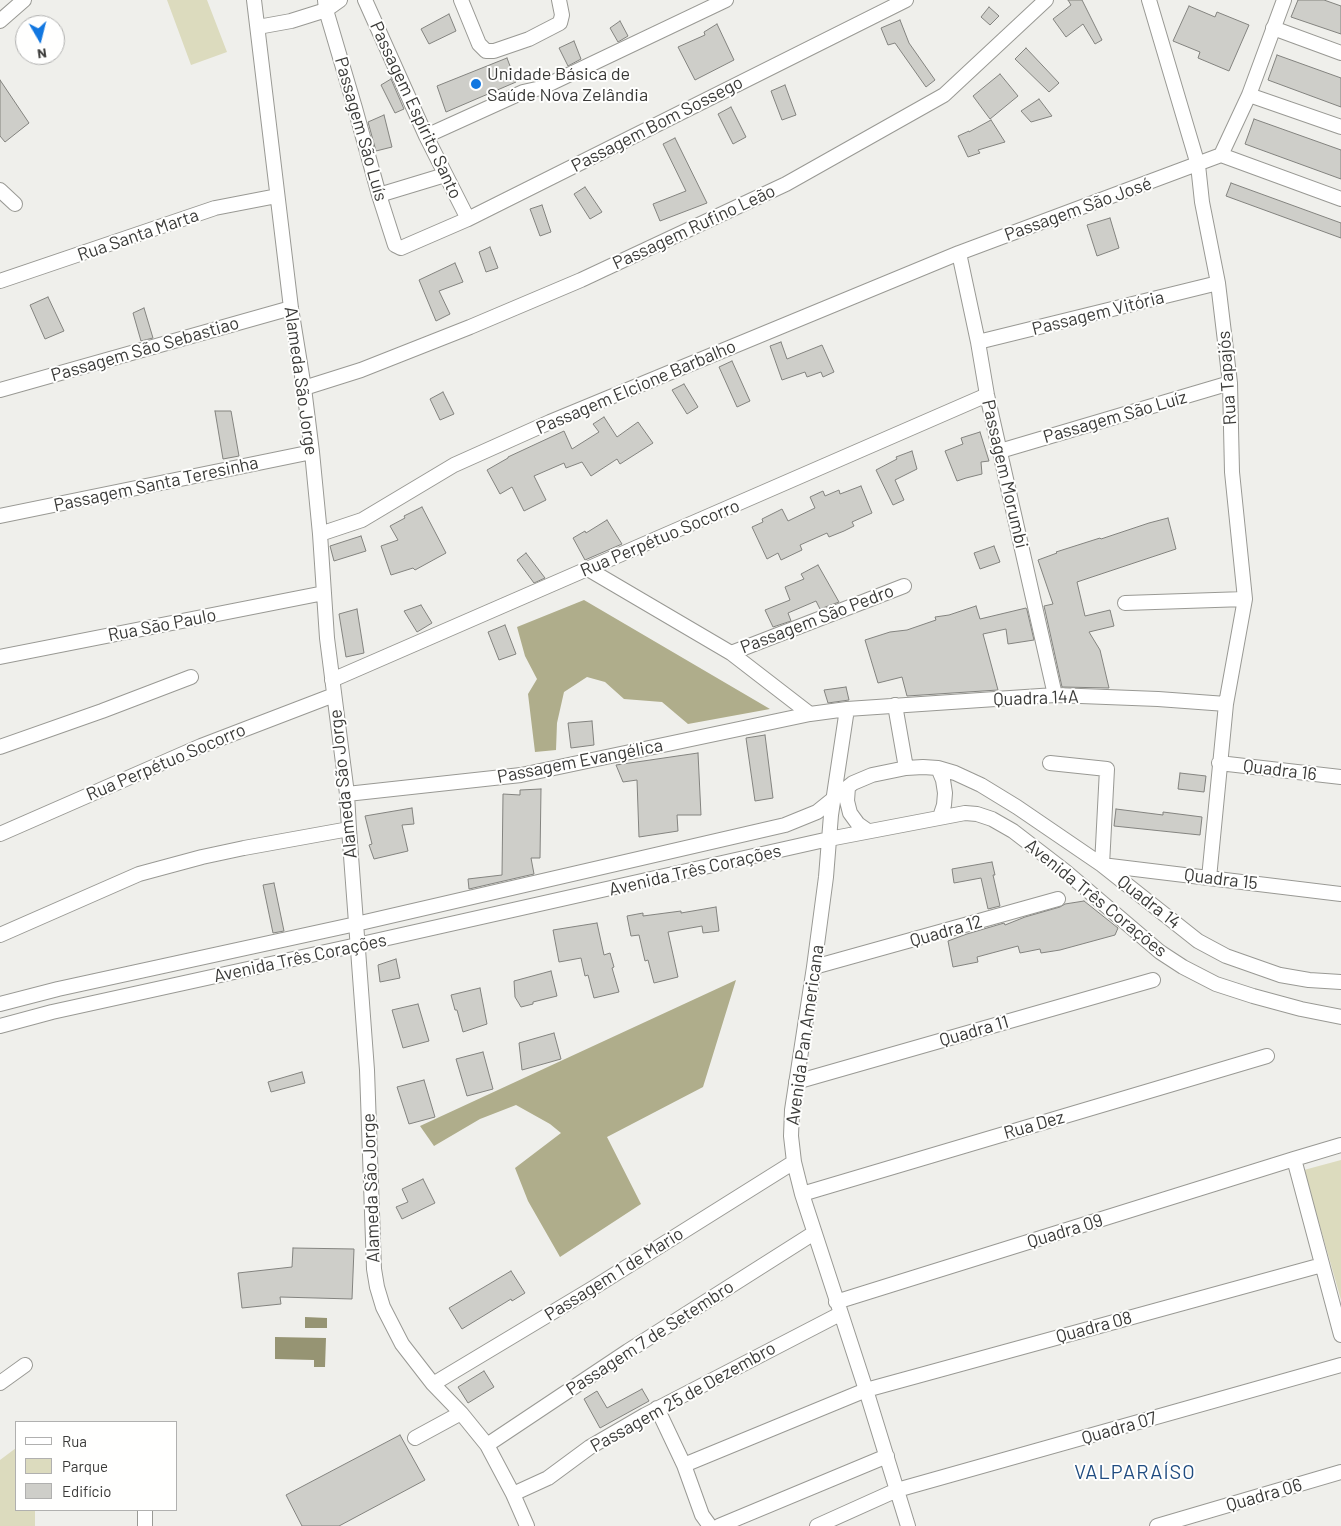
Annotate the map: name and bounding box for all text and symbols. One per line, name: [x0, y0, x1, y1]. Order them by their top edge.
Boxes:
north arrow: [15, 15, 65, 65]
street label: Passagem Espírito Santo: [365, 18, 467, 202]
text: N: [36, 45, 48, 63]
street label: Passagem São Luís: [330, 54, 392, 204]
place label: Unidade Básica de Saúde Nova Zelândia: [487, 63, 648, 106]
street label: Passagem Bom Sossego: [568, 71, 746, 177]
marker: Unidade Básica de Saúde Nova Zelândia: [469, 77, 483, 91]
street label: Passagem São José: [1001, 172, 1155, 246]
street label: Passagem Rufino Leão: [609, 180, 779, 274]
street label: Rua Santa Marta: [75, 204, 201, 266]
street label: Passagem Vitória: [1030, 286, 1166, 340]
street label: Alameda São Jorge: [280, 305, 322, 457]
street label: Passagem São Sebastiao: [48, 312, 242, 386]
street label: Rua Tapajós: [1213, 330, 1241, 426]
street label: Passagem Elcione Barbalho: [533, 335, 739, 439]
street label: Passagem São Luíz: [1041, 386, 1189, 448]
street label: Passagem Morumbi: [977, 398, 1033, 550]
street label: Passagem Santa Teresinha: [52, 452, 260, 516]
street label: Rua Perpétuo Socorro: [577, 495, 743, 581]
street label: Passagem São Pedro: [737, 580, 897, 658]
street label: Rua São Paulo: [106, 604, 218, 646]
street label: Quadra 14A: [993, 686, 1079, 710]
street label: Alameda São Jorge: [324, 708, 362, 860]
street label: Rua Perpétuo Socorro: [83, 719, 249, 805]
street label: Passagem Evangélica: [495, 734, 665, 788]
street label: Quadra 16: [1242, 755, 1318, 785]
street label: Avenida Três Corações: [1021, 834, 1171, 962]
street label: Avenida Três Corações: [607, 840, 783, 900]
street label: Quadra 15: [1183, 864, 1259, 894]
street label: Quadra 14: [1113, 871, 1185, 933]
street label: Quadra 12: [907, 910, 985, 952]
street label: Avenida Três Corações: [212, 929, 388, 987]
street label: Avenida Pan Americana: [782, 943, 828, 1127]
street label: Quadra 11: [937, 1011, 1011, 1051]
street label: Rua Dez: [1001, 1106, 1067, 1144]
street label: Alameda São Jorge: [358, 1113, 384, 1263]
street label: Quadra 09: [1025, 1209, 1105, 1253]
street label: Passagem 1 de Mario: [541, 1223, 687, 1325]
street label: Passagem 7 de Setembro: [562, 1276, 738, 1400]
street label: Quadra 08: [1054, 1306, 1134, 1348]
street label: Passagem 25 de Dezembro: [587, 1337, 779, 1457]
street label: Quadra 07: [1079, 1407, 1159, 1449]
legend: [15, 1421, 178, 1511]
text: Rua: [62, 1432, 87, 1450]
text: Parque: [62, 1457, 108, 1475]
district label: VALPARAÍSO: [1073, 1460, 1197, 1484]
street label: Quadra 06: [1224, 1474, 1304, 1516]
text: Edifício: [62, 1482, 111, 1500]

